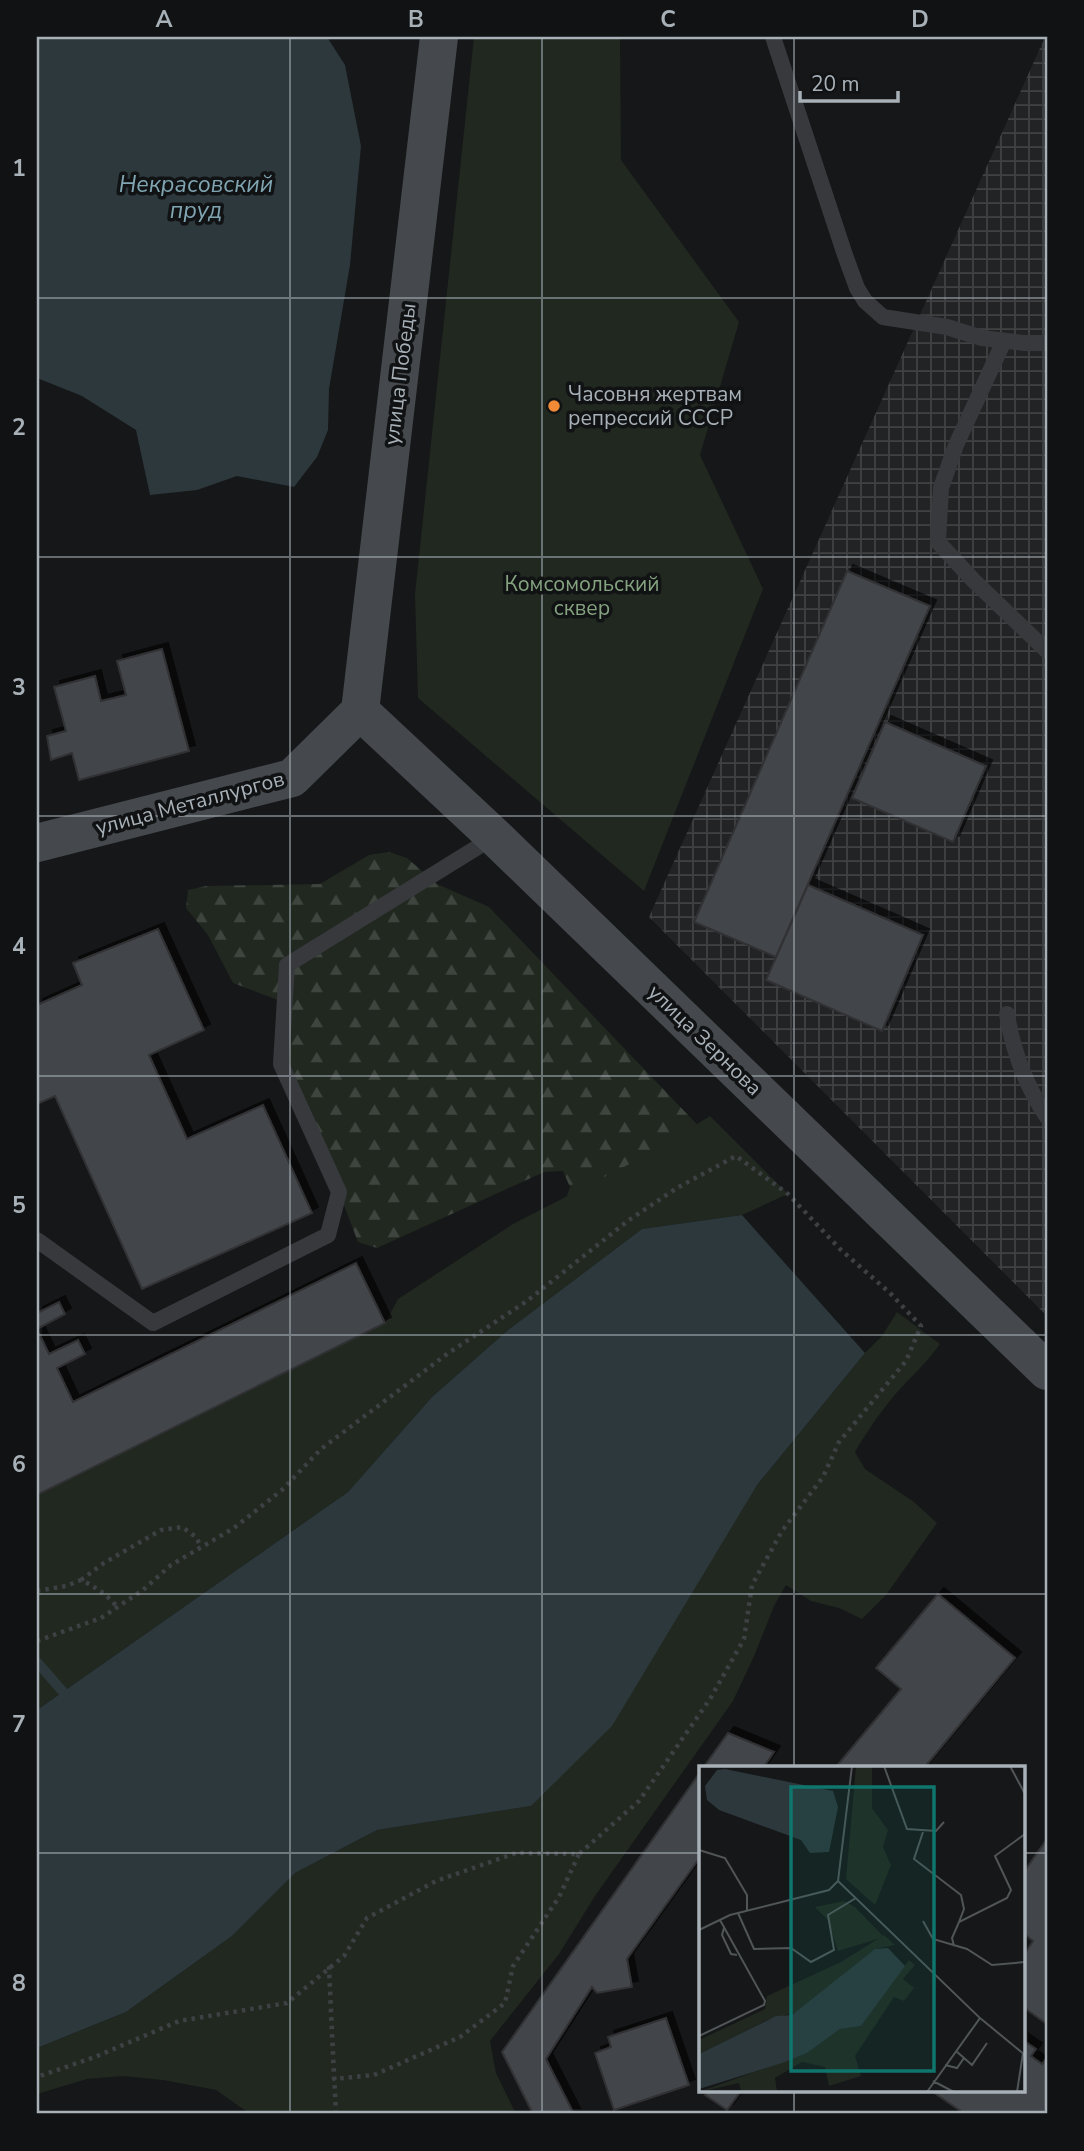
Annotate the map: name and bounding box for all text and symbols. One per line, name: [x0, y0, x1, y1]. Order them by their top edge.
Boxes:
text: A: [155, 4, 173, 35]
text: B: [408, 4, 424, 35]
text: C: [660, 4, 676, 35]
text: D: [911, 4, 929, 35]
scale bar: [800, 60, 898, 104]
text: 20 m: [811, 70, 860, 98]
text: 1: [12, 153, 26, 184]
water label: Некрасовский пруд: [119, 169, 273, 226]
street label: улица Победы: [377, 301, 423, 447]
place label: Часовня жертвам репрессий СССР: [568, 380, 742, 432]
marker: Часовня жертвам репрессий СССР: [546, 398, 562, 414]
text: 2: [12, 412, 26, 443]
park label: Комсомольский сквер: [504, 570, 660, 622]
text: 3: [12, 672, 26, 703]
street label: улица Металлургов: [93, 764, 287, 842]
text: 4: [12, 931, 26, 962]
street label: улица Зернова: [642, 978, 768, 1102]
text: 5: [12, 1190, 26, 1221]
text: 6: [12, 1449, 26, 1480]
text: 7: [12, 1709, 26, 1740]
inset map: [699, 1766, 1024, 2092]
text: 8: [12, 1968, 26, 1999]

